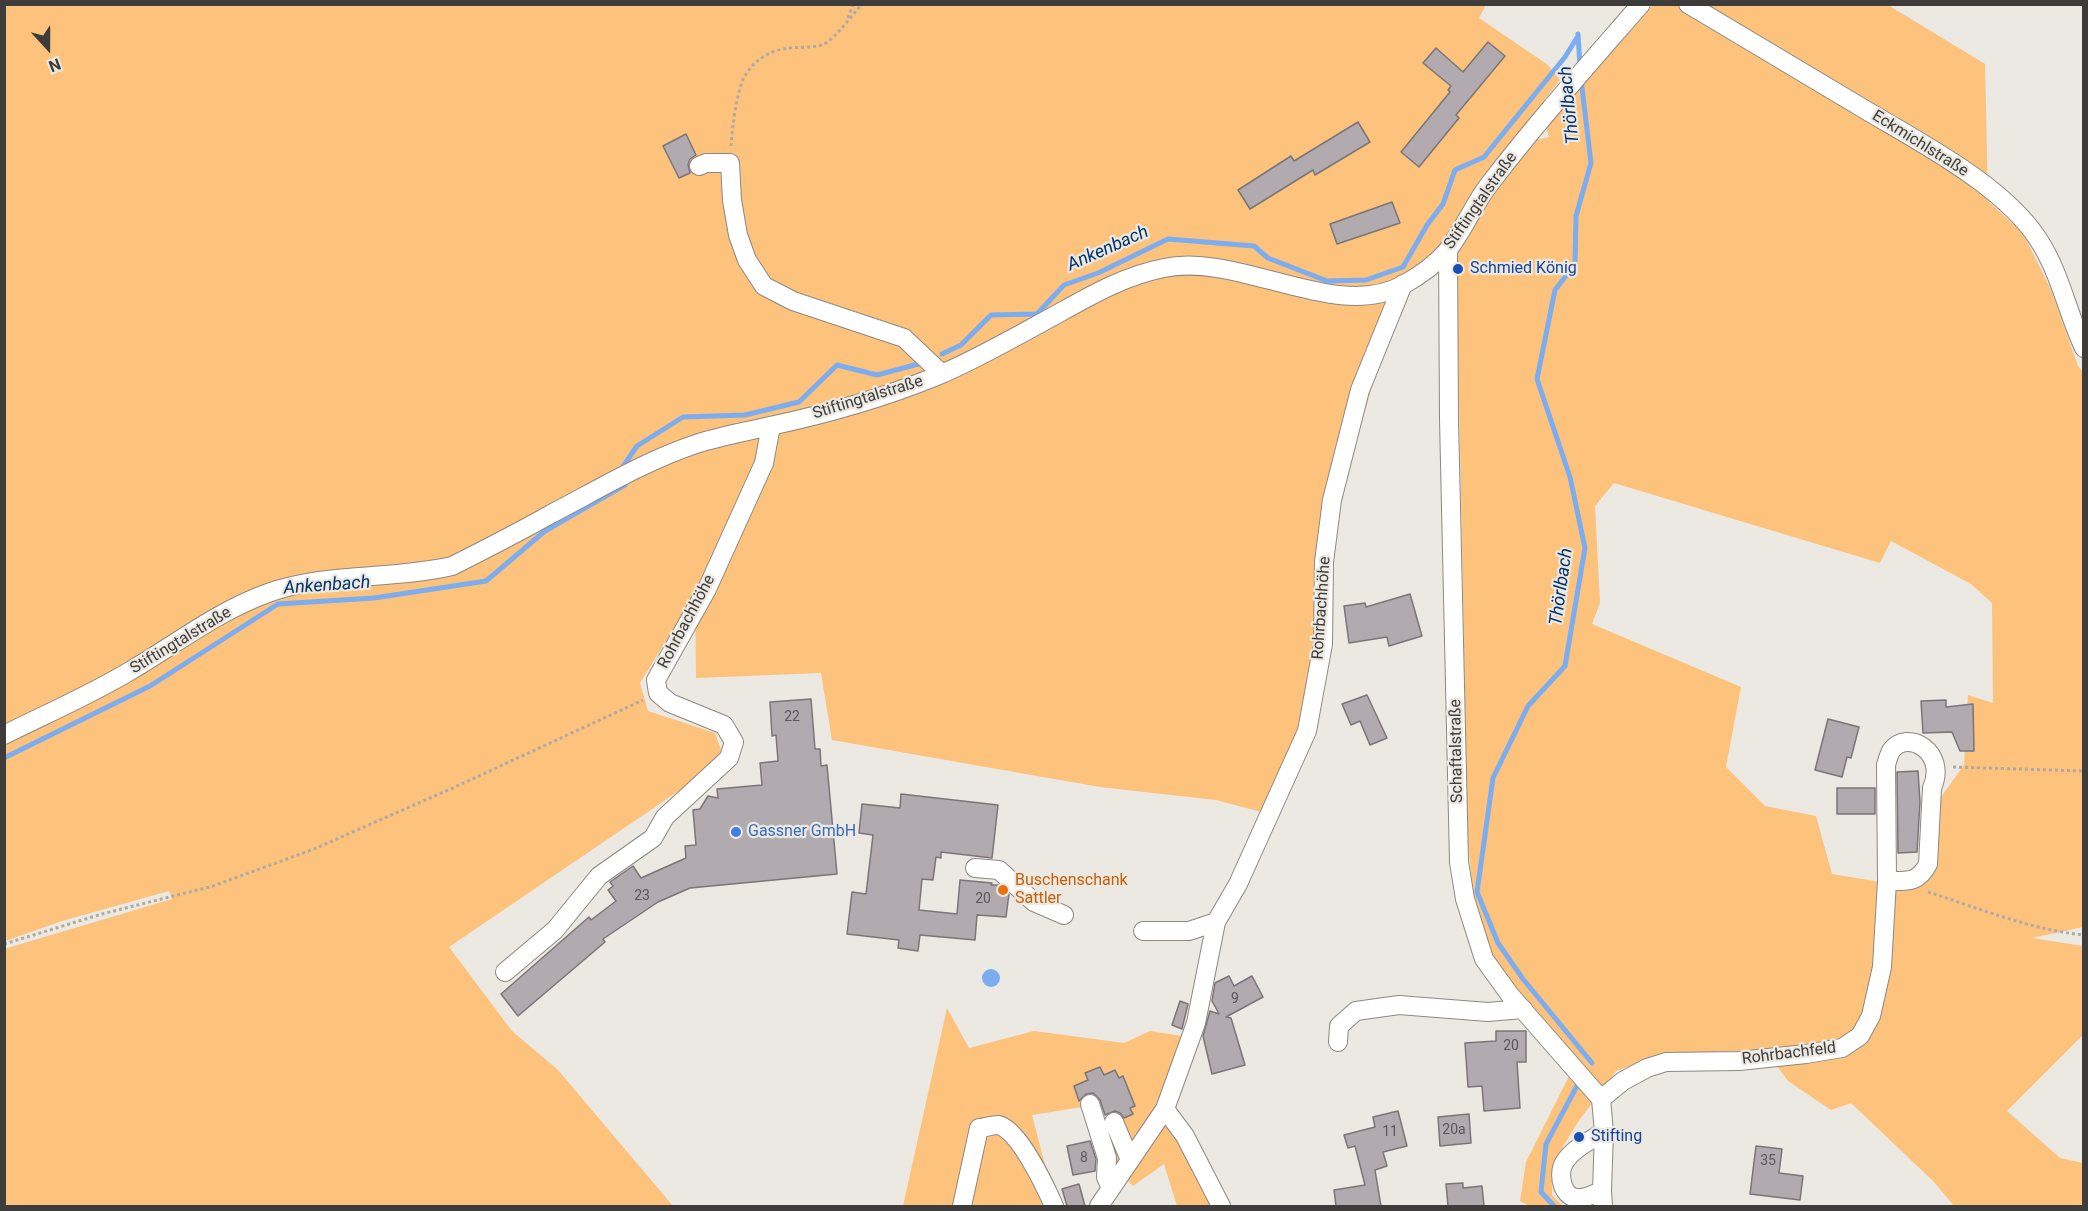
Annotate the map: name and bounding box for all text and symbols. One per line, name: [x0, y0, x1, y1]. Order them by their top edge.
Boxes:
north arrow: [18, 18, 78, 78]
text: N: [46, 54, 63, 76]
water label: Thörlbach: [1555, 65, 1585, 145]
street label: Eckmichlstraße: [1868, 107, 1972, 181]
street label: Stiftingtalstraße: [1440, 149, 1522, 253]
water label: Ankenbach: [1064, 222, 1152, 276]
place label: Schmied König: [1470, 259, 1577, 279]
marker: Schmied König: [1451, 262, 1465, 276]
street label: Stiftingtalstraße: [811, 372, 925, 424]
water label: Thörlbach: [1546, 547, 1578, 627]
street label: Rohrbachhöhe: [1309, 556, 1335, 660]
water label: Ankenbach: [283, 572, 371, 600]
street label: Rohrbachhöhe: [654, 572, 720, 672]
street label: Stiftingtalstraße: [127, 603, 235, 679]
street label: Schaftalstraße: [1446, 699, 1468, 803]
house number: 22: [784, 709, 800, 725]
place label: Gassner GmbH: [748, 822, 856, 842]
marker: Gassner GmbH: [729, 825, 743, 839]
place label: Buschenschank Sattler: [1015, 871, 1128, 909]
marker: Buschenschank Sattler: [996, 883, 1010, 897]
house number: 23: [634, 888, 650, 904]
house number: 20: [975, 891, 991, 907]
house number: 9: [1231, 991, 1239, 1007]
house number: 20: [1503, 1038, 1519, 1054]
street label: Rohrbachfeld: [1741, 1039, 1837, 1069]
house number: 20a: [1442, 1122, 1466, 1138]
house number: 11: [1382, 1124, 1398, 1140]
place label: Stifting: [1591, 1127, 1642, 1147]
marker: Stifting: [1572, 1130, 1586, 1144]
house number: 8: [1080, 1150, 1088, 1166]
house number: 35: [1760, 1153, 1776, 1169]

